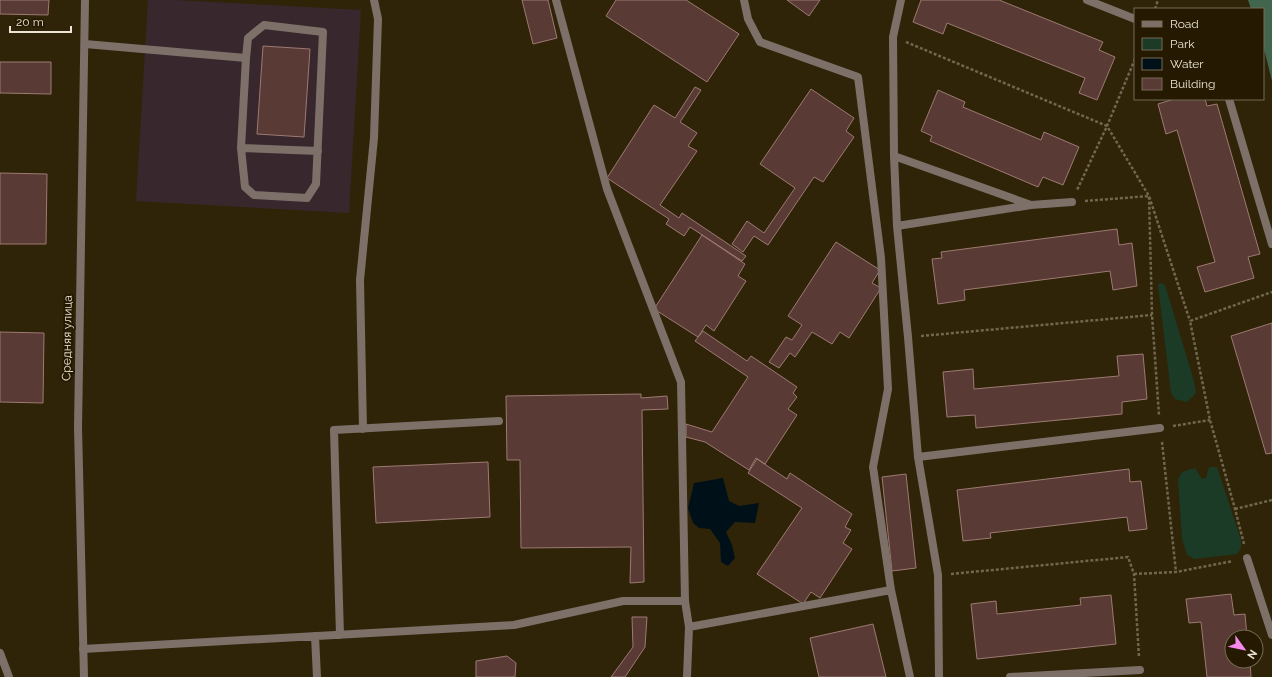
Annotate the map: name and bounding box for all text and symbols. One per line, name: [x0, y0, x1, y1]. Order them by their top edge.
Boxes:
scale bar: [10, 8, 71, 34]
legend: [1134, 8, 1264, 100]
text: 20 m: [16, 15, 44, 29]
text: Road: [1170, 17, 1199, 31]
text: Park: [1170, 37, 1195, 51]
text: Water: [1170, 57, 1204, 71]
text: Building: [1170, 77, 1216, 91]
street label: Средняя улица: [59, 295, 75, 381]
north arrow: [1224, 629, 1264, 669]
text: N: [1244, 647, 1260, 661]

